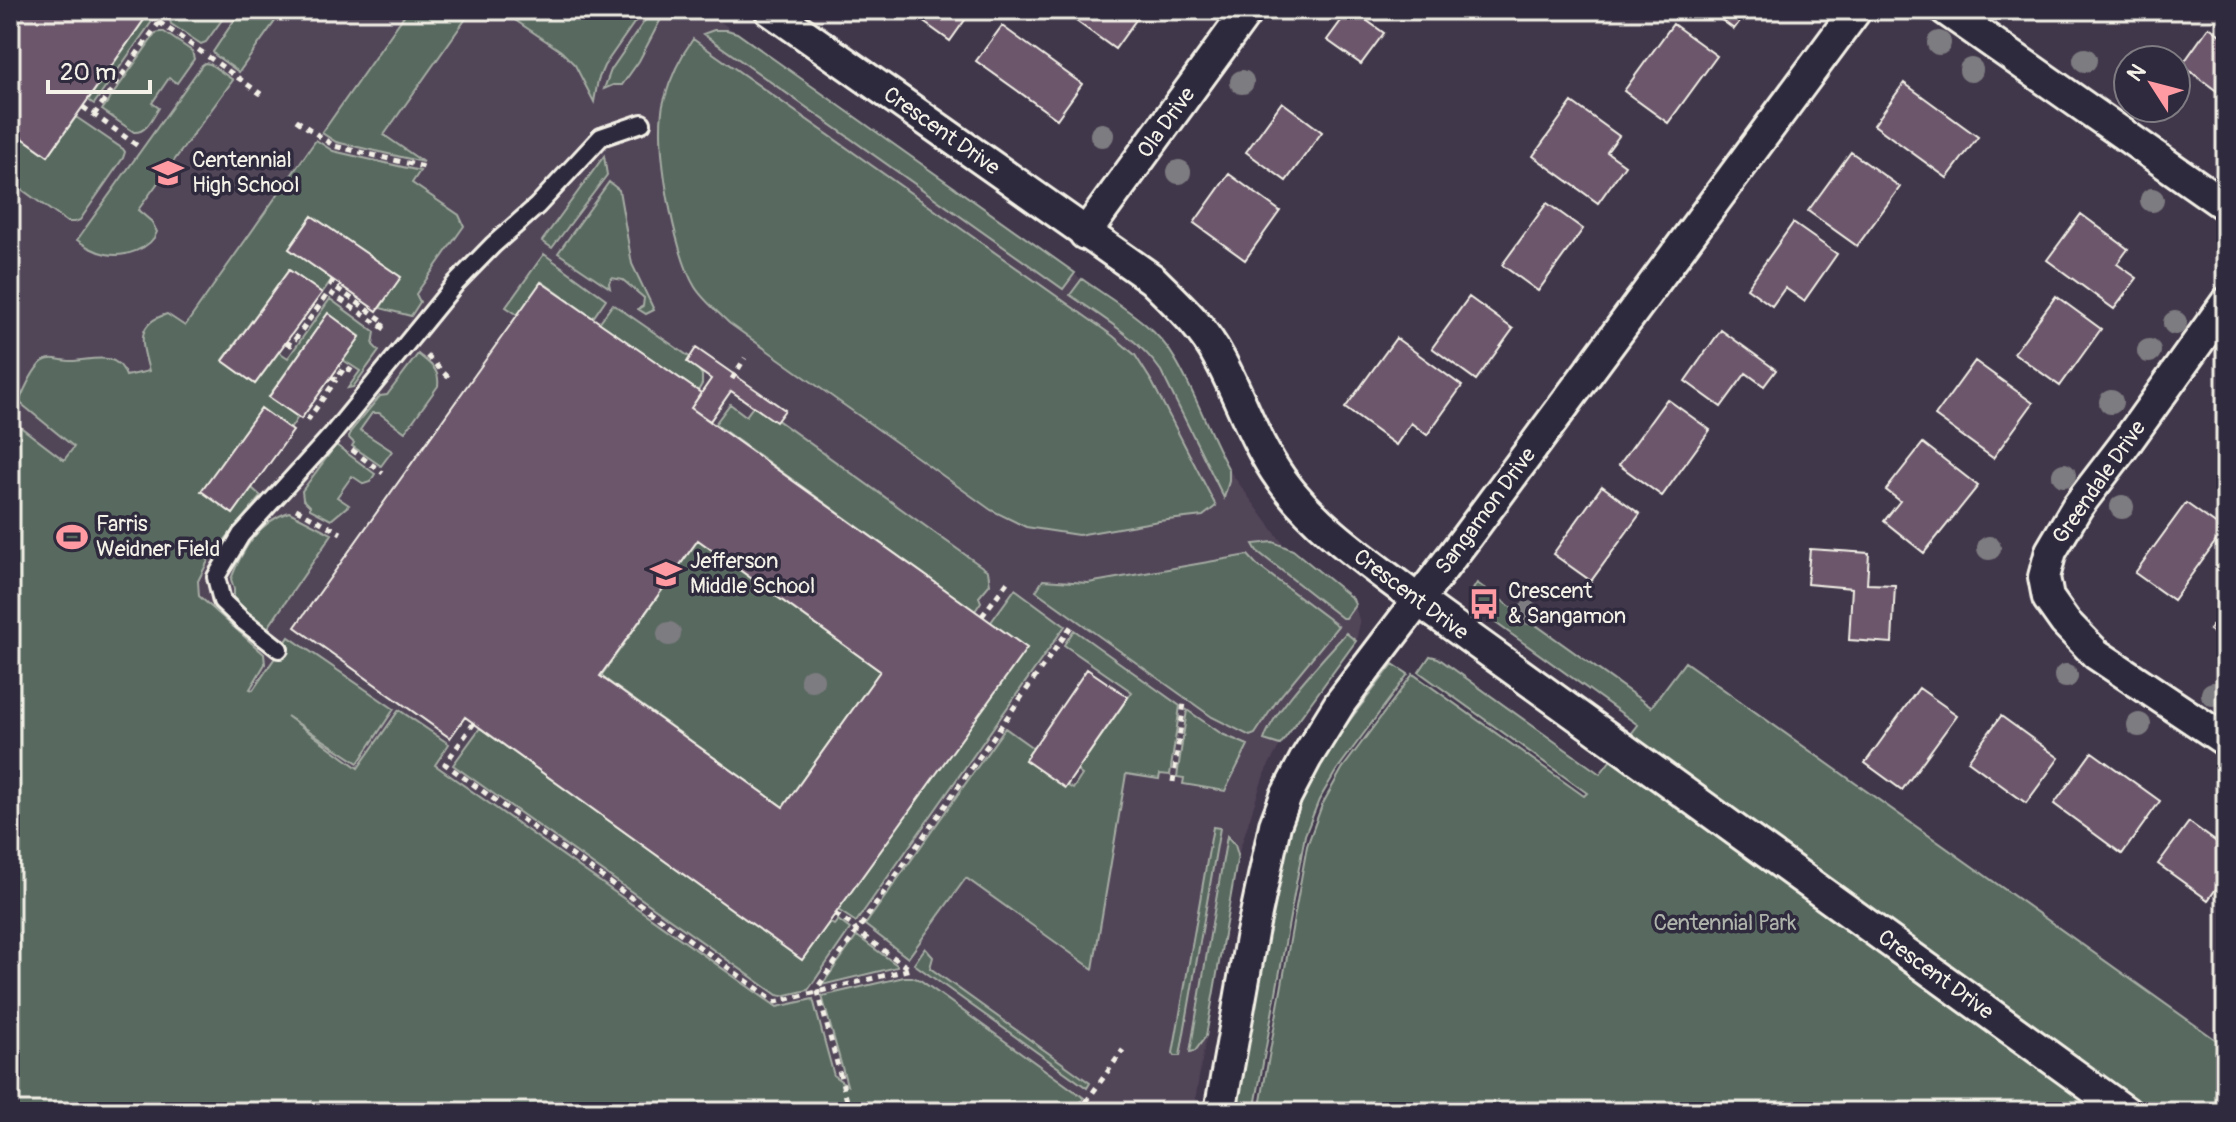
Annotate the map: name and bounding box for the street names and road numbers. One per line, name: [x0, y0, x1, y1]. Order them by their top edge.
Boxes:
street label: Crescent Drive: [878, 80, 1006, 182]
street label: Ola Drive: [1131, 81, 1202, 164]
street label: Greendale Drive: [2046, 415, 2152, 549]
street label: Sangamon Drive: [1429, 442, 1542, 580]
street label: Crescent Drive: [1348, 543, 1474, 646]
street label: Crescent Drive: [1872, 923, 1999, 1026]

